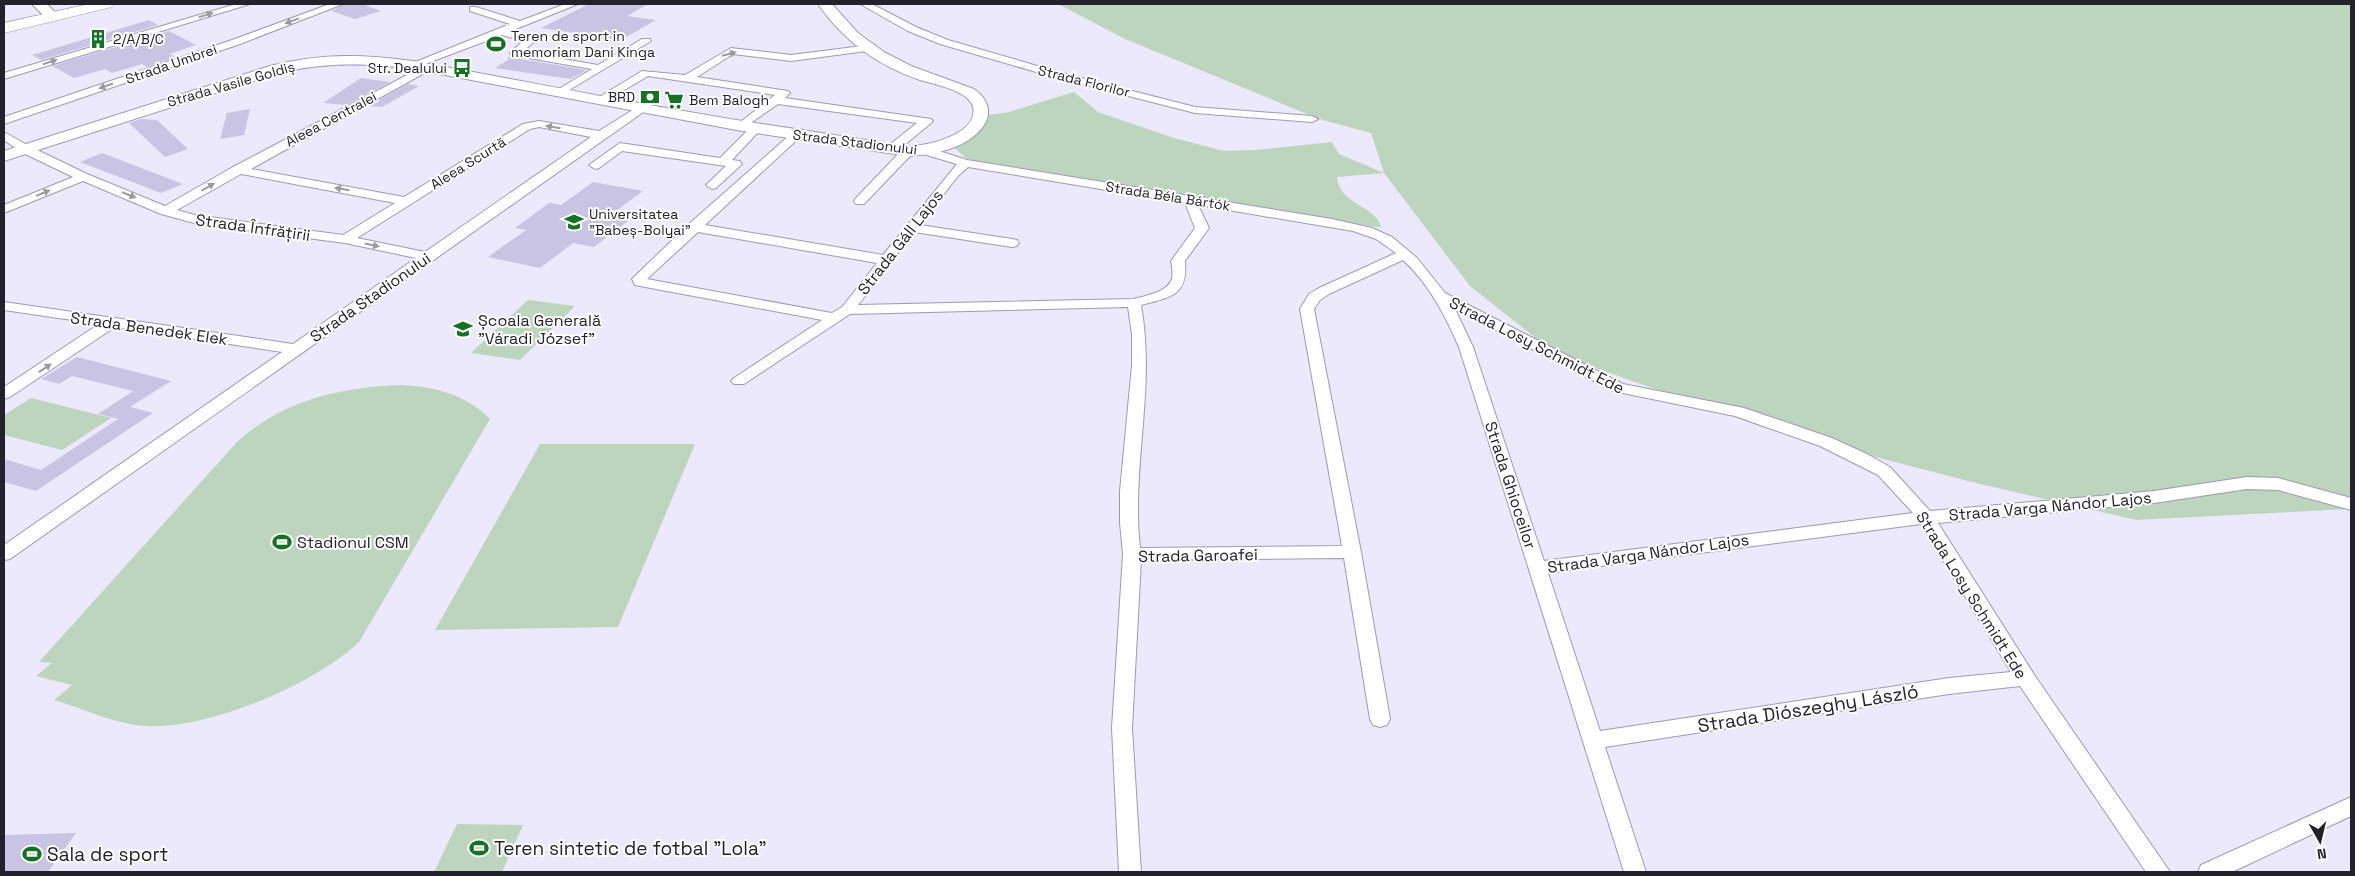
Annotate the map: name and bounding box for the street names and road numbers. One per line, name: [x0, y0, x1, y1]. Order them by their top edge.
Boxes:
street label: Strada Umbrei: [123, 40, 219, 88]
street label: Strada Vasile Goldiș: [165, 57, 297, 111]
street label: Strada Florilor: [1036, 61, 1132, 101]
street label: Aleea Centralei: [282, 87, 380, 151]
street label: Strada Stadionului: [792, 125, 918, 159]
street label: Aleea Scurtă: [427, 133, 509, 193]
street label: Strada Béla Bártók: [1104, 177, 1232, 215]
street label: Strada Gáll Lajos: [853, 186, 948, 299]
street label: Strada Înfrățirii: [194, 209, 312, 246]
street label: Strada Stadionului: [306, 248, 435, 347]
street label: Strada Losy Schmidt Ede: [1446, 292, 1628, 399]
street label: Strada Benedek Elek: [69, 307, 229, 350]
street label: Strada Ghioceilor: [1480, 419, 1541, 551]
street label: Strada Varga Nándor Lajos: [1948, 487, 2152, 526]
street label: Strada Losy Schmidt Ede: [1911, 507, 2032, 683]
street label: Strada Varga Nándor Lajos: [1546, 529, 1750, 578]
street label: Strada Garoafei: [1138, 544, 1258, 567]
street label: Strada Diószeghy László: [1696, 679, 1920, 738]

